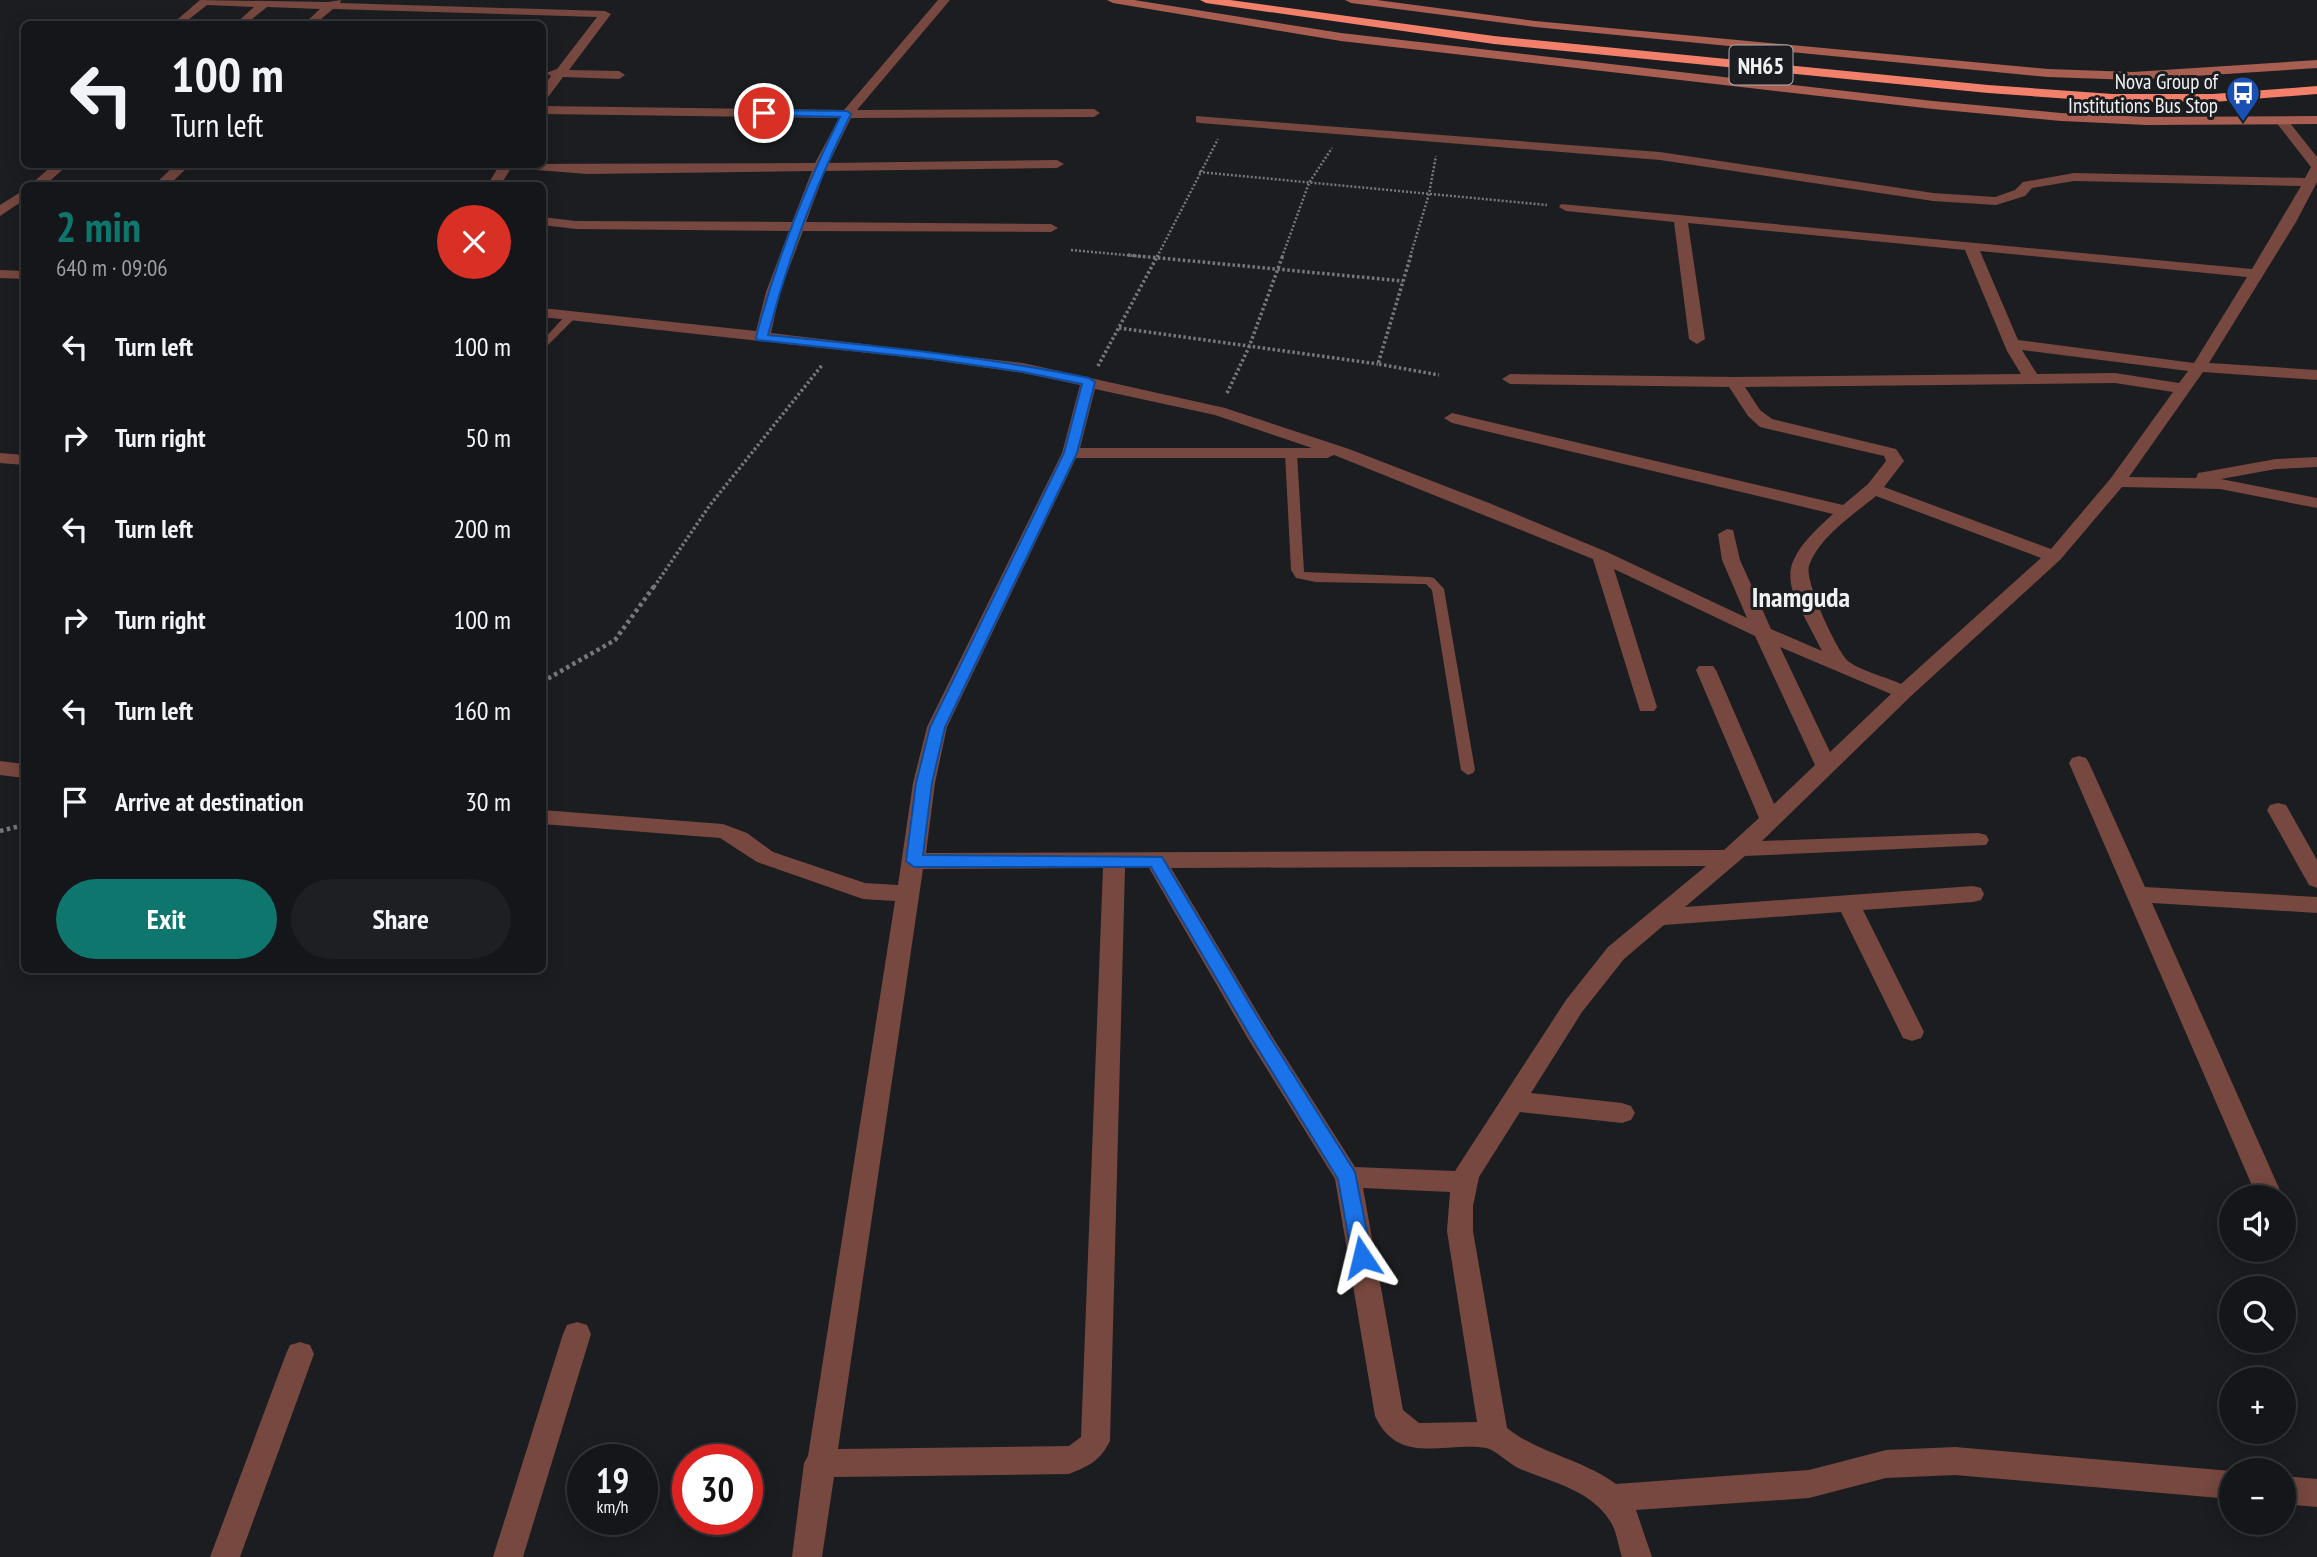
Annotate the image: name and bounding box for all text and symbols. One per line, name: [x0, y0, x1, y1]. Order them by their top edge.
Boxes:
text: 100 m: [171, 42, 284, 106]
road number: NH65: [1730, 46, 1792, 85]
icon: left: [56, 49, 147, 140]
place label: Nova Group of Institutions Bus Stop: [2068, 68, 2219, 119]
bus stop icon: Nova Group of Institutions Bus Stop: [2224, 74, 2262, 123]
pin: [734, 83, 794, 143]
icon: arrive: [745, 94, 783, 132]
text: Turn left: [171, 104, 263, 146]
text: 2 min: [56, 199, 141, 254]
button: close: [437, 205, 511, 279]
text: 640 m · 09:06: [56, 253, 168, 282]
icon: left: [56, 328, 94, 366]
text: Turn left: [115, 330, 193, 363]
text: 100 m: [453, 330, 511, 363]
icon: right: [56, 419, 94, 457]
text: Turn right: [115, 421, 206, 454]
text: 50 m: [465, 421, 511, 454]
icon: left: [56, 510, 94, 548]
text: Turn left: [115, 512, 193, 545]
text: 200 m: [453, 512, 511, 545]
district label: Inamguda: [1752, 578, 1850, 615]
icon: right: [56, 601, 94, 639]
text: Turn right: [115, 603, 206, 636]
text: 100 m: [453, 603, 511, 636]
icon: left: [56, 692, 94, 730]
text: Turn left: [115, 694, 193, 727]
text: 160 m: [453, 694, 511, 727]
icon: arrive: [56, 783, 94, 821]
text: Arrive at destination: [115, 785, 304, 818]
text: 30 m: [465, 785, 511, 818]
button: Exit: [56, 879, 277, 959]
button: Share: [291, 879, 511, 959]
map controls: [2219, 1185, 2296, 1535]
button: sound: [2219, 1185, 2296, 1262]
position arrow: [1325, 1220, 1399, 1294]
button: search: [2219, 1276, 2296, 1353]
button: +: [2219, 1367, 2296, 1444]
speed limit sign: 30: [672, 1444, 763, 1535]
text: 19: [596, 1457, 629, 1503]
button: −: [2219, 1458, 2296, 1535]
text: km/h: [597, 1495, 628, 1518]

